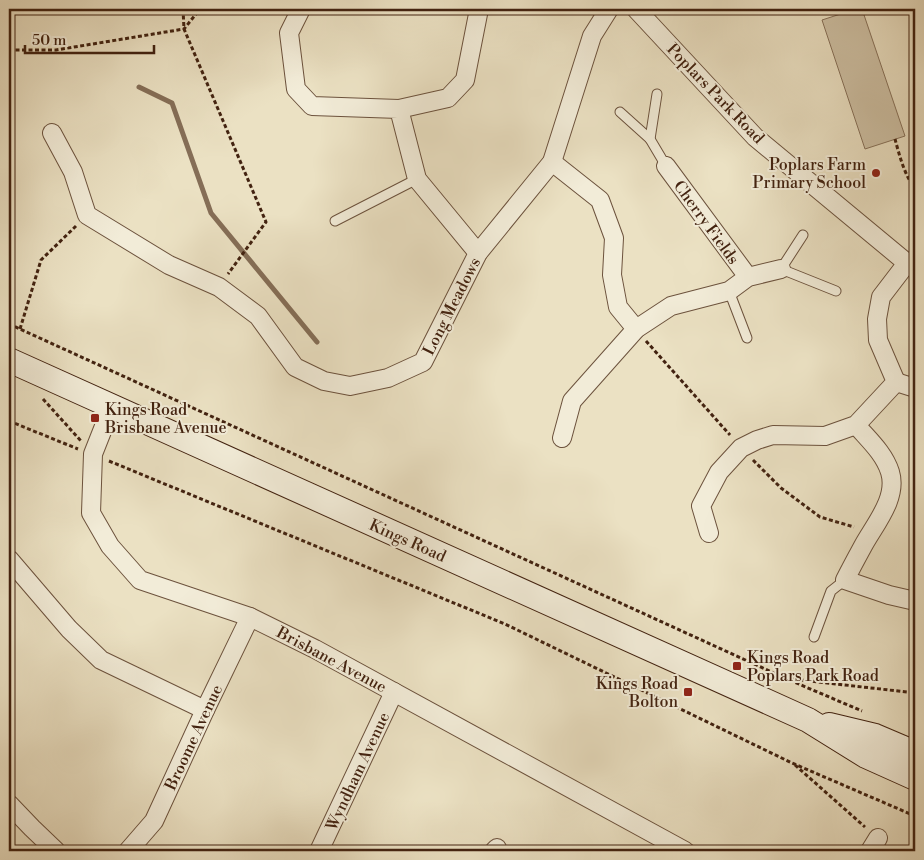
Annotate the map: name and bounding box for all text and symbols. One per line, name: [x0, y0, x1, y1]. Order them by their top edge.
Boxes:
scale bar: [25, 22, 154, 54]
text: 50 m: [32, 31, 66, 50]
street label: Poplars Park Road: [662, 39, 768, 148]
place label: Poplars Farm Primary School: [752, 155, 866, 193]
marker: Poplars Farm Primary School: [870, 167, 882, 179]
street label: Cherry Fields: [669, 177, 743, 268]
street label: Long Meadows: [419, 254, 485, 359]
place label: Kings Road Brisbane Avenue: [104, 400, 227, 438]
marker: Kings Road Brisbane Avenue: [89, 412, 101, 424]
street label: Kings Road: [366, 515, 449, 567]
street label: Brisbane Avenue: [272, 622, 390, 697]
place label: Kings Road Poplars Park Road: [747, 648, 879, 686]
marker: Kings Road Poplars Park Road: [731, 660, 743, 672]
place label: Kings Road Bolton: [596, 674, 678, 712]
street label: Broome Avenue: [160, 681, 227, 794]
marker: Kings Road Bolton: [682, 686, 694, 698]
street label: Wyndham Avenue: [321, 709, 394, 835]

